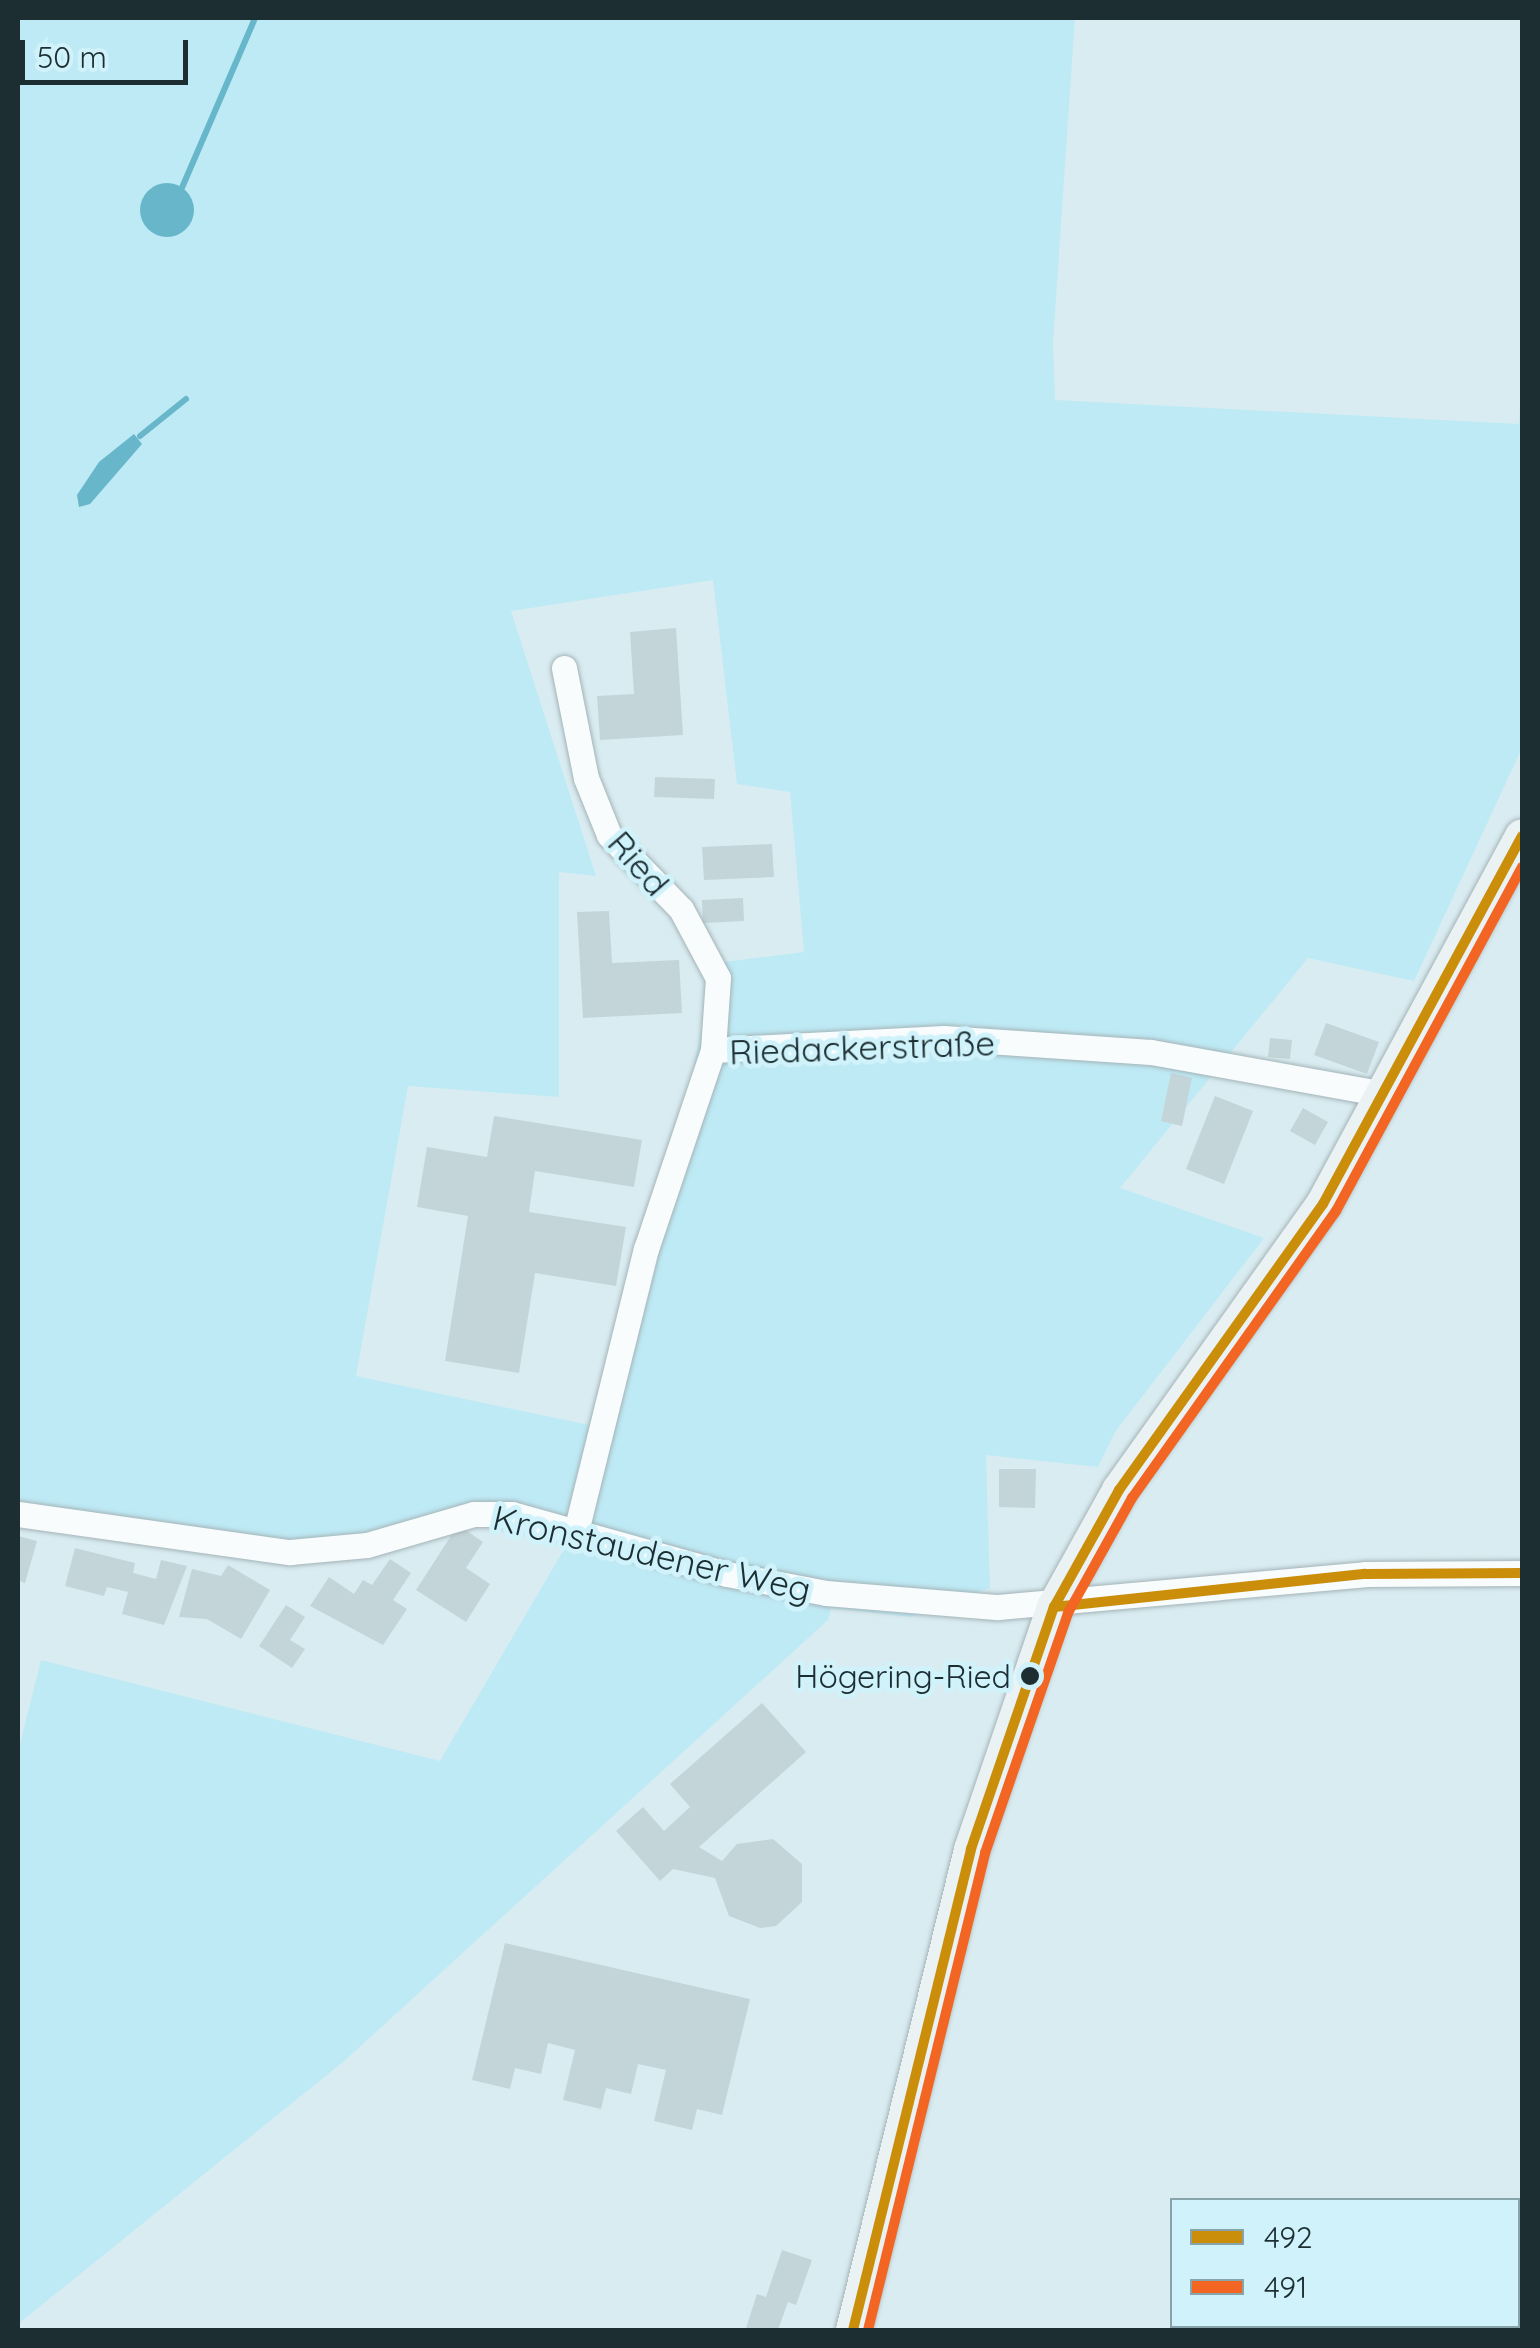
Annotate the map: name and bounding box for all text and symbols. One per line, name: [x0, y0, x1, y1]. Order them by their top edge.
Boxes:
scale bar: [25, 20, 192, 82]
text: 50 m: [37, 38, 107, 76]
street label: Ried: [600, 822, 678, 904]
street label: Riedackerstraße: [728, 1021, 996, 1073]
street label: Kronstaudener Weg: [489, 1496, 815, 1610]
place label: Högering-Ried: [795, 1657, 1011, 1695]
marker: Högering-Ried: [1020, 1666, 1040, 1686]
legend: [1170, 2198, 1520, 2328]
text: 492: [1264, 2218, 1313, 2256]
text: 491: [1264, 2268, 1307, 2306]

